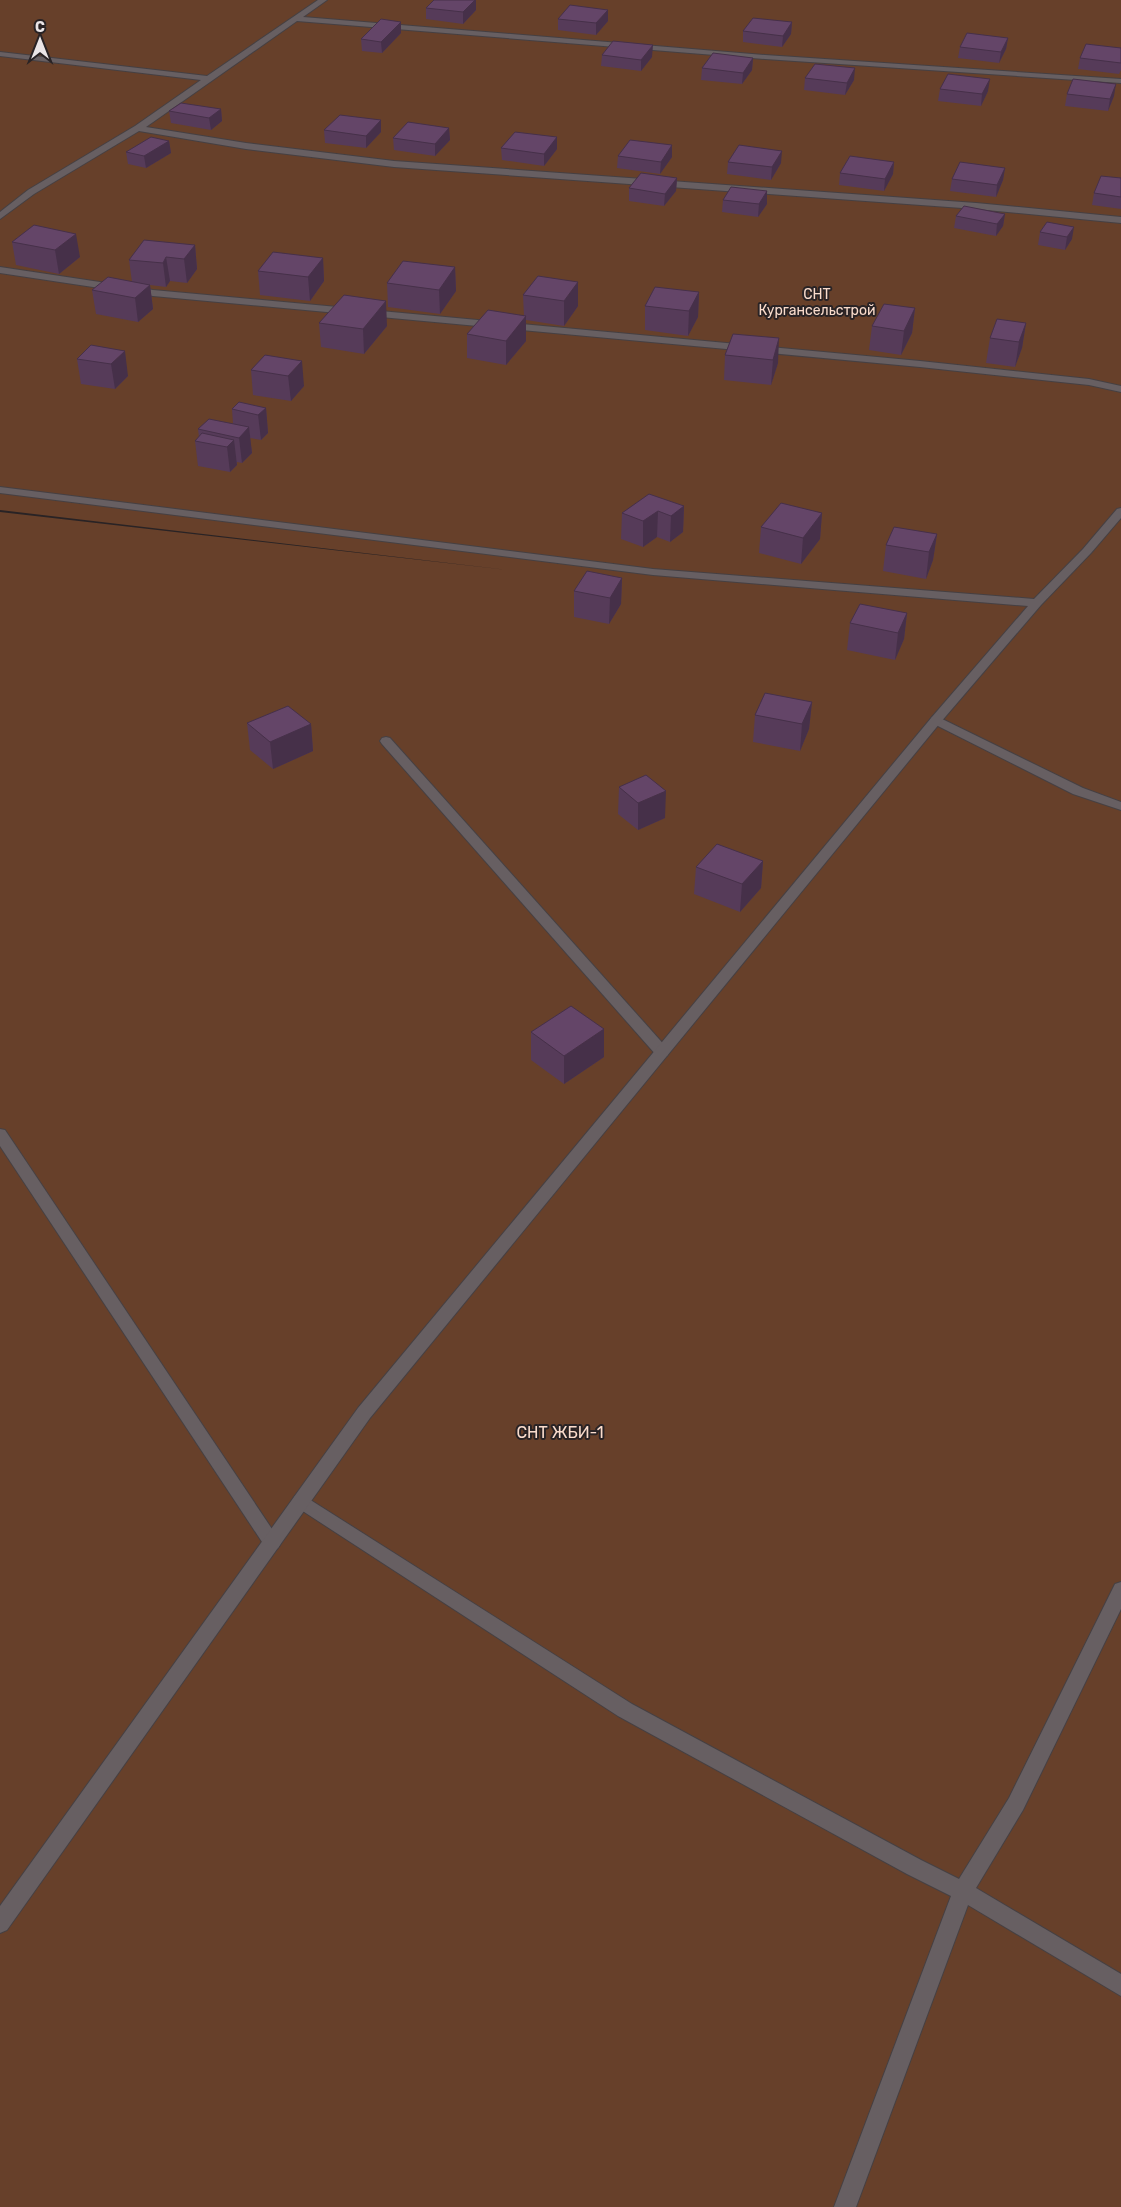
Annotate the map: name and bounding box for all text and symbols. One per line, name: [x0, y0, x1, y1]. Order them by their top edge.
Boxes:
north arrow: [15, 15, 65, 65]
text: С: [35, 19, 45, 36]
park label: СНТ Кургансельстрой: [759, 286, 875, 319]
park label: СНТ ЖБИ-1: [516, 1423, 604, 1442]

